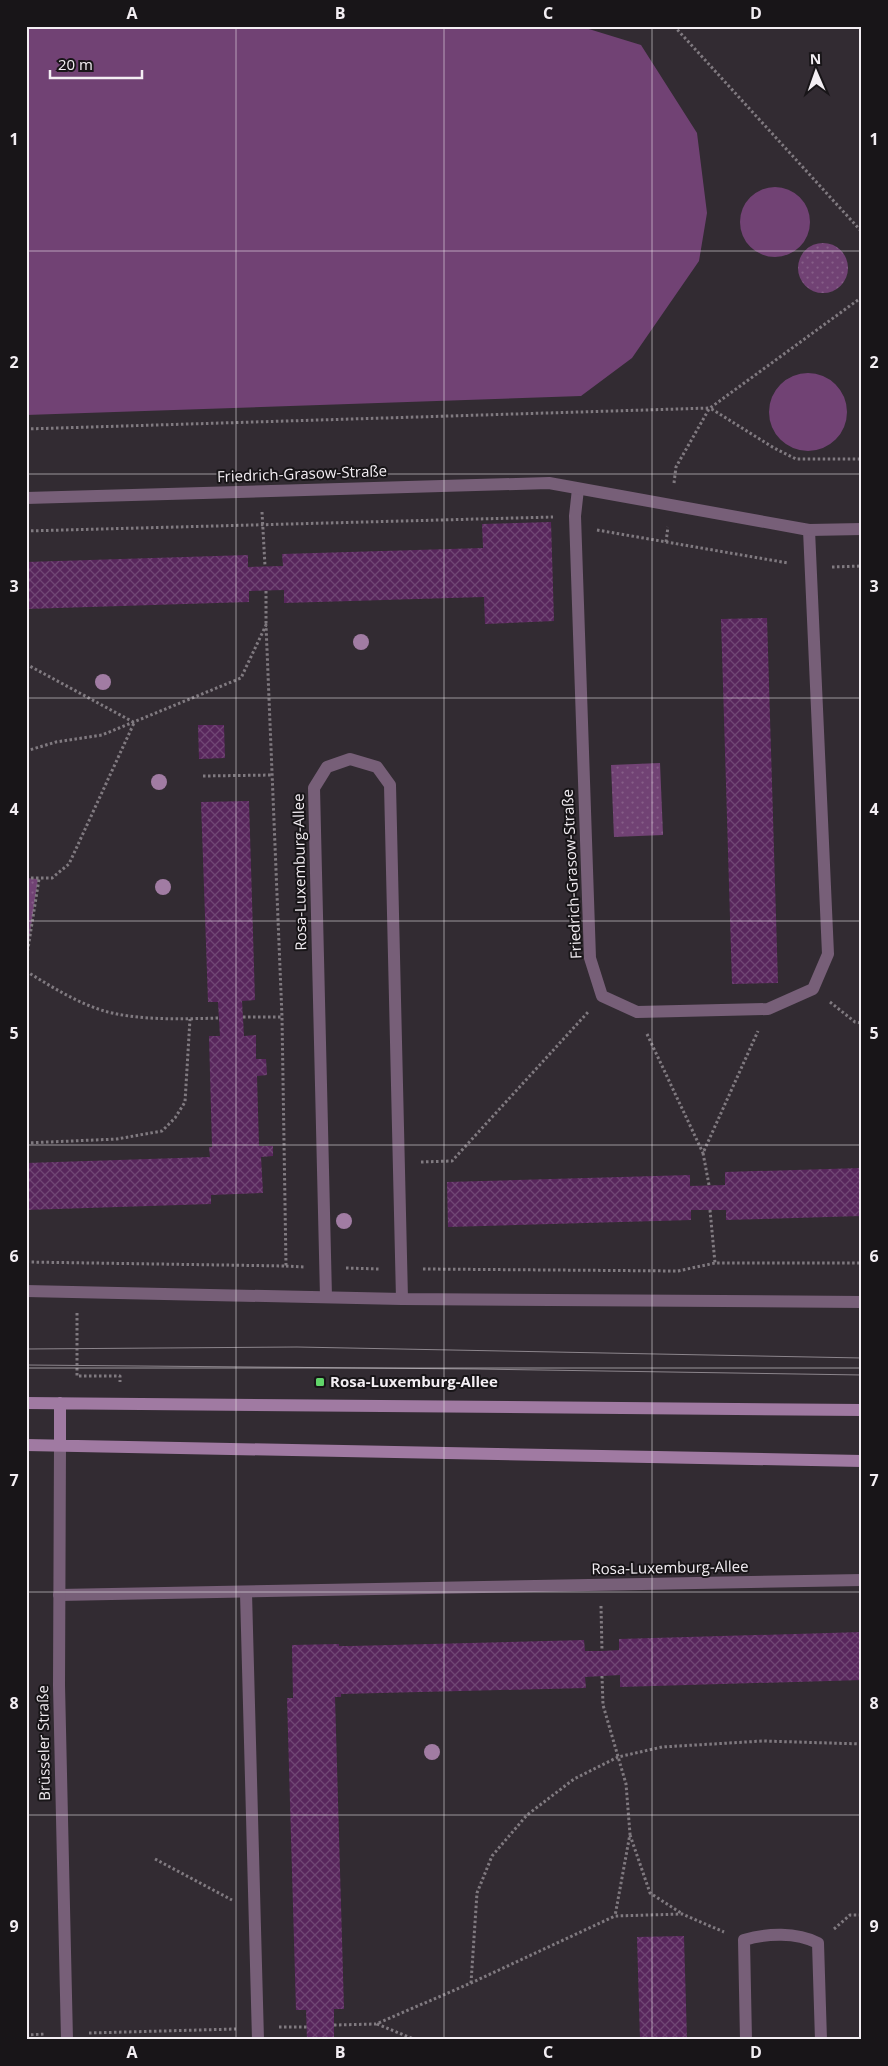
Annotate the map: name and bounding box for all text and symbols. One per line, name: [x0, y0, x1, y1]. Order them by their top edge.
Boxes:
text: A: [126, 2, 138, 24]
text: B: [335, 2, 345, 24]
text: C: [543, 2, 553, 24]
text: D: [750, 2, 762, 24]
scale bar: [50, 48, 142, 80]
north arrow: [790, 48, 840, 98]
text: N: [810, 49, 822, 68]
text: 20 m: [58, 54, 93, 74]
text: 1: [9, 128, 19, 150]
text: 1: [869, 128, 879, 150]
text: 2: [9, 351, 19, 373]
text: 2: [869, 351, 879, 373]
street label: Friedrich-Grasow-Straße: [217, 460, 387, 486]
text: 3: [9, 575, 19, 597]
text: 3: [869, 575, 879, 597]
street label: Friedrich-Grasow-Straße: [557, 789, 585, 960]
street label: Rosa-Luxemburg-Allee: [288, 793, 310, 951]
text: 4: [9, 798, 19, 820]
text: 4: [869, 798, 879, 820]
text: 5: [9, 1022, 19, 1044]
text: 5: [869, 1022, 879, 1044]
text: 6: [9, 1245, 19, 1267]
text: 6: [869, 1245, 879, 1267]
place label: Rosa-Luxemburg-Allee: [330, 1371, 498, 1391]
marker: Rosa-Luxemburg-Allee: [314, 1376, 326, 1388]
text: 7: [9, 1469, 19, 1491]
text: 7: [869, 1469, 879, 1491]
street label: Rosa-Luxemburg-Allee: [591, 1556, 749, 1578]
street label: Brüsseler Straße: [32, 1685, 54, 1801]
text: 8: [9, 1692, 19, 1714]
text: 8: [869, 1692, 879, 1714]
text: 9: [9, 1915, 19, 1937]
text: 9: [869, 1915, 879, 1937]
text: A: [126, 2041, 138, 2063]
text: B: [335, 2041, 345, 2063]
text: C: [543, 2041, 553, 2063]
text: D: [750, 2041, 762, 2063]

